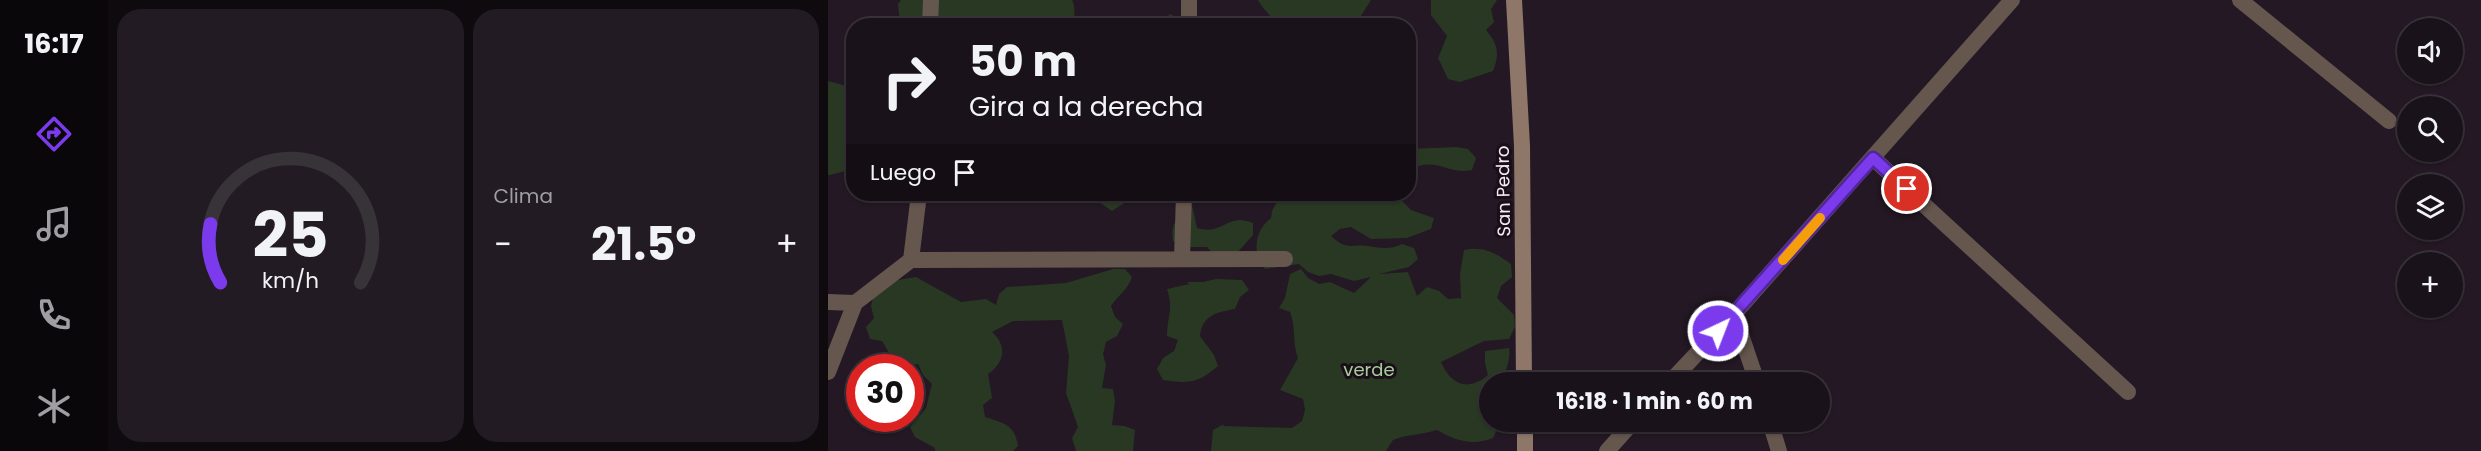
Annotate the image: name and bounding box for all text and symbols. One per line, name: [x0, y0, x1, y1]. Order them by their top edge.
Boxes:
map controls: [2397, 18, 2463, 318]
button: sound: [2397, 18, 2463, 84]
text: 16:17: [24, 25, 84, 62]
text: 50 m: [969, 32, 1077, 91]
icon: right: [870, 42, 948, 120]
text: Gira a la derecha: [969, 88, 1203, 125]
button: search: [2397, 96, 2463, 162]
icon: directions: [33, 113, 75, 155]
street label: San Pedro: [1490, 145, 1516, 237]
icon: arrive: [948, 156, 981, 189]
text: Luego: [870, 157, 936, 188]
pin: [1881, 163, 1932, 214]
icon: arrive: [1890, 172, 1923, 205]
button: layers: [2397, 174, 2463, 240]
text: Clima: [494, 182, 553, 210]
text: 25: [252, 191, 328, 279]
icon: music: [33, 203, 75, 245]
text: 21.5°: [591, 213, 696, 276]
text: −: [494, 221, 512, 268]
text: +: [775, 221, 798, 268]
button: +: [2397, 252, 2463, 318]
text: km/h: [262, 265, 319, 296]
icon: phone: [33, 294, 75, 336]
position arrow: [1686, 299, 1750, 363]
speed limit sign: 30: [846, 354, 924, 432]
park label: verde: [1343, 357, 1395, 382]
icon: climate: [33, 385, 75, 427]
text: 16:18 · 1 min · 60 m: [1556, 386, 1753, 417]

